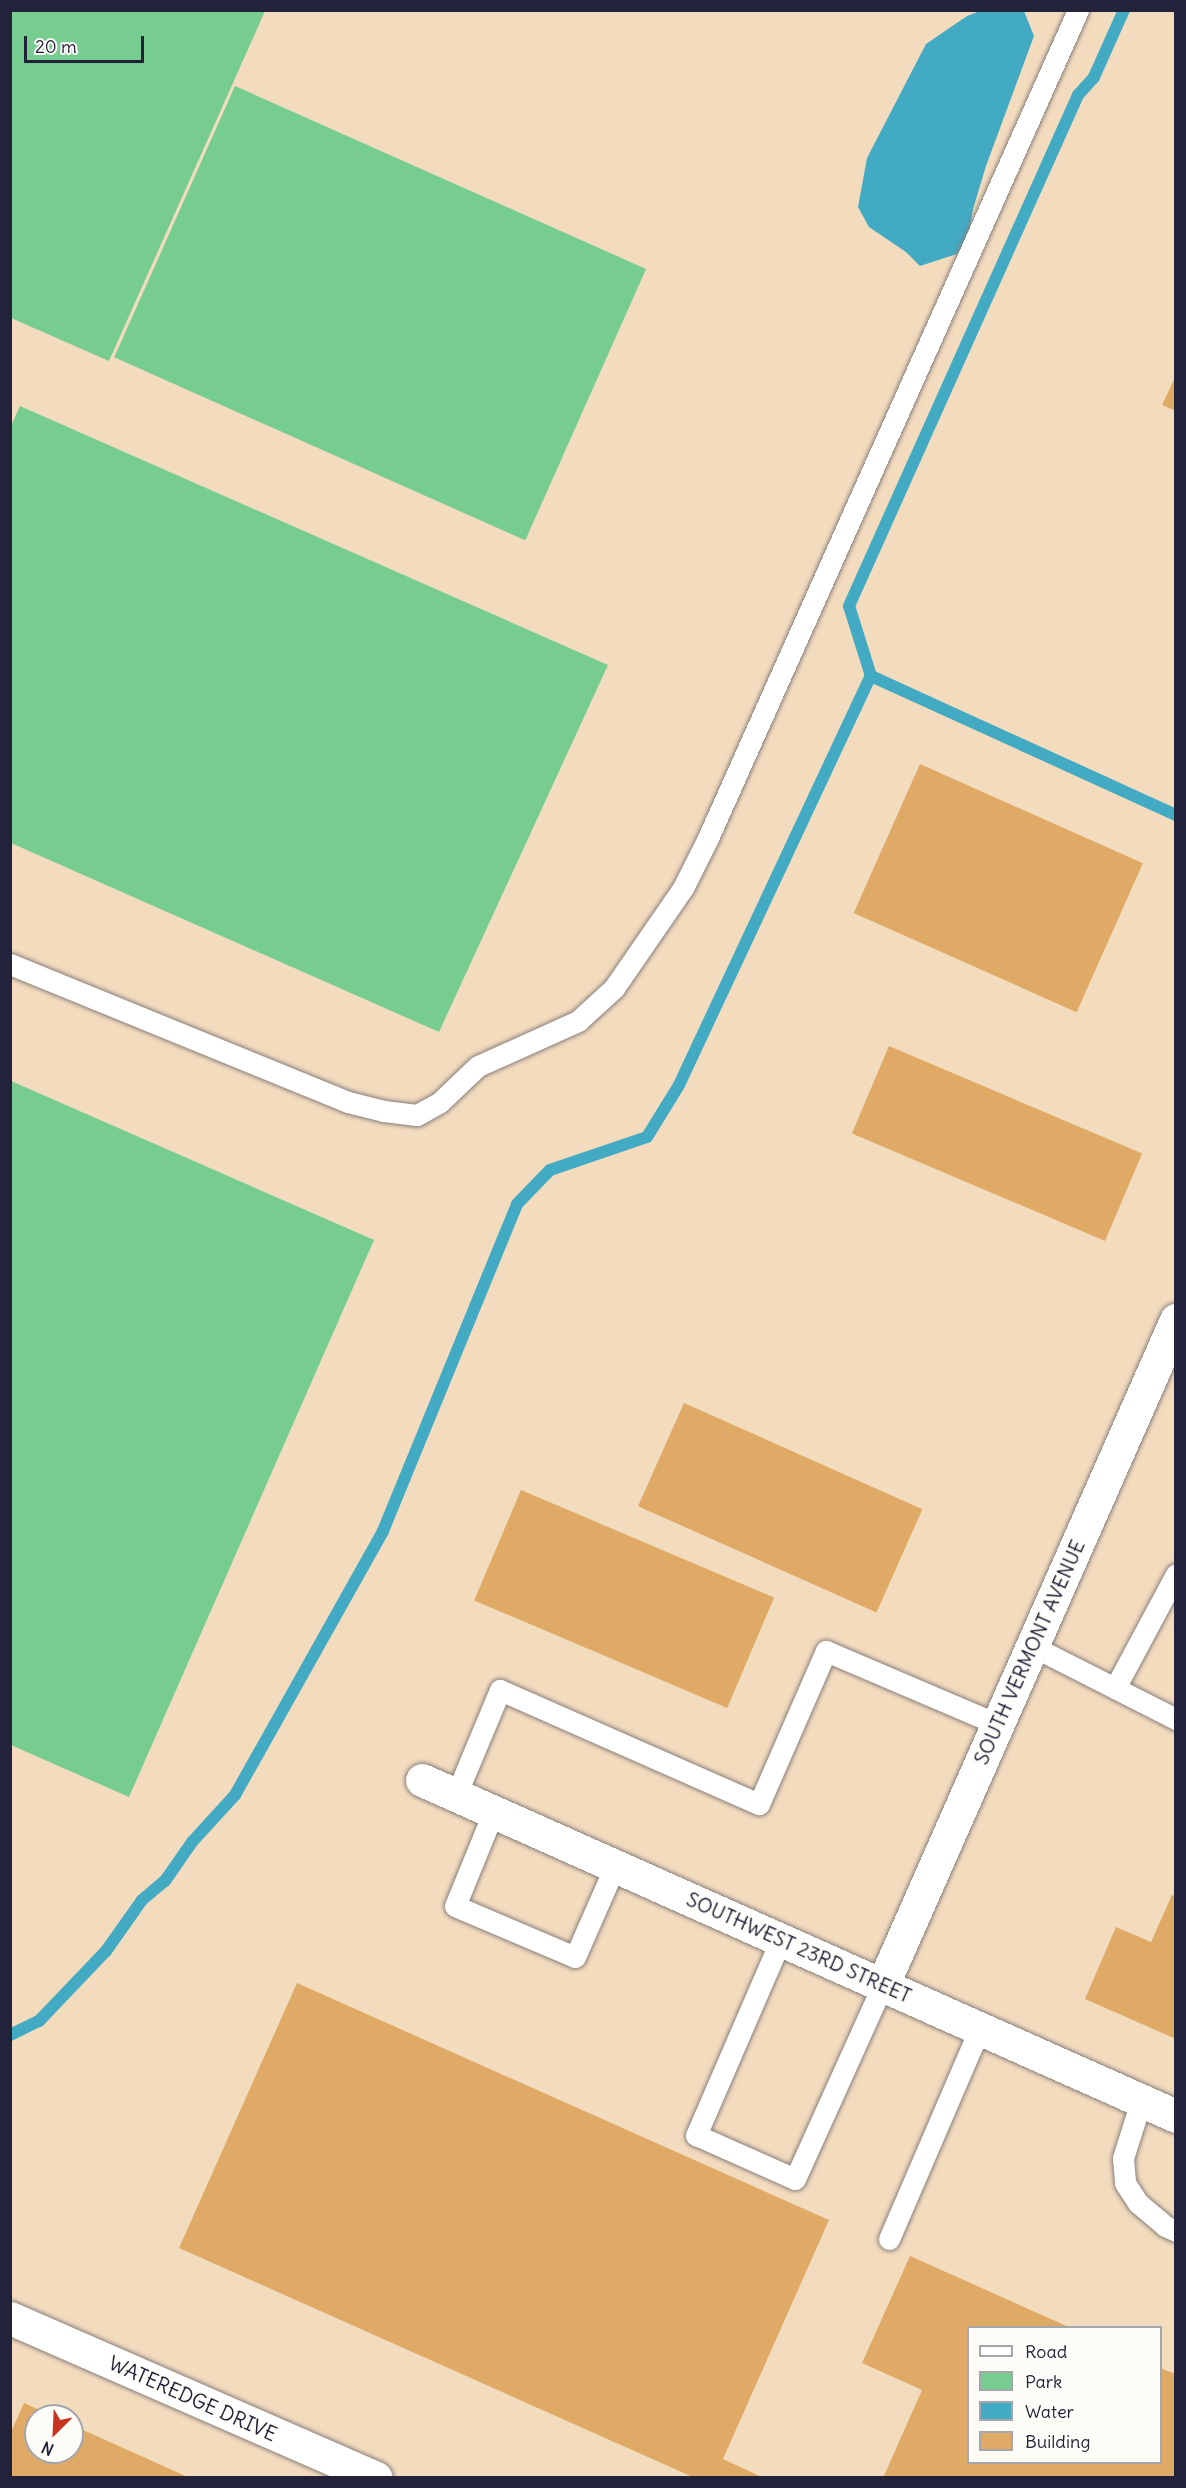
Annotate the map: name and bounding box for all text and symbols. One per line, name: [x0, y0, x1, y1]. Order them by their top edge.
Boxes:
scale bar: [27, 24, 147, 62]
text: 20 m: [35, 35, 77, 58]
street label: SOUTH VERMONT AVENUE: [969, 1536, 1089, 1768]
street label: SOUTHWEST 23RD STREET: [683, 1887, 915, 2007]
legend: [967, 2326, 1162, 2464]
text: Road: [1025, 2340, 1067, 2363]
street label: WATEREDGE DRIVE: [105, 2350, 281, 2446]
text: Park: [1025, 2370, 1062, 2393]
text: Water: [1025, 2400, 1074, 2423]
north arrow: [24, 2404, 84, 2464]
text: Building: [1025, 2430, 1090, 2453]
text: N: [38, 2437, 57, 2460]

